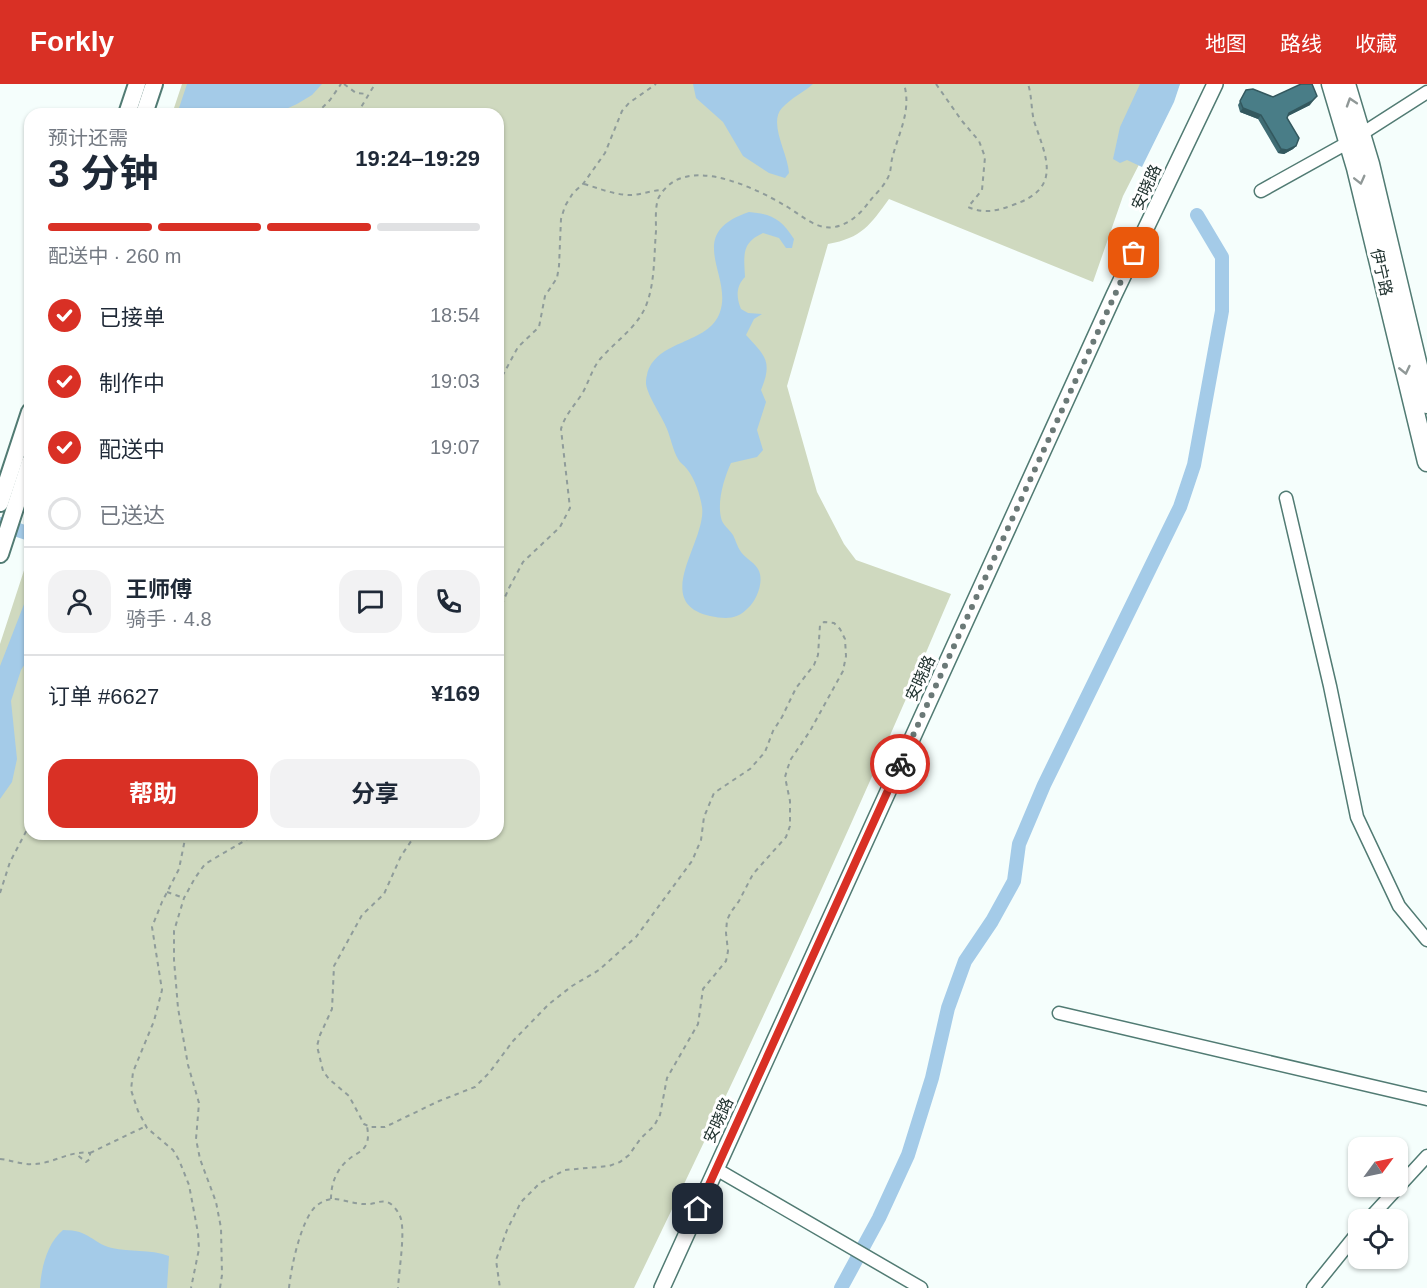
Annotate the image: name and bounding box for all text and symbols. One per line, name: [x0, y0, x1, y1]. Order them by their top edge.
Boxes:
text: Forkly: [30, 26, 114, 57]
text: 地图: [1205, 32, 1247, 55]
text: 路线: [1280, 32, 1322, 55]
text: 收藏: [1355, 32, 1397, 55]
one-way arrow: [1346, 97, 1359, 108]
text: 预计还需: [48, 127, 128, 149]
text: 19:24–19:29: [355, 146, 480, 171]
text: 3 分钟: [48, 152, 159, 195]
street label: 安晓路: [1129, 162, 1164, 213]
one-way arrow: [1352, 175, 1365, 185]
pin: [1108, 227, 1159, 278]
icon: bag: [1117, 236, 1150, 269]
text: 配送中 · 260 m: [48, 245, 181, 267]
street label: 伊宁路: [1368, 247, 1395, 297]
icon: check: [48, 299, 81, 332]
text: 18:54: [430, 304, 480, 326]
text: 已接单: [99, 305, 165, 330]
icon: check: [48, 365, 81, 398]
one-way arrow: [1398, 365, 1411, 375]
text: 19:03: [430, 370, 480, 392]
text: 制作中: [99, 371, 165, 396]
icon: check: [48, 431, 81, 464]
text: 19:07: [430, 436, 480, 458]
text: 配送中: [99, 437, 165, 462]
text: 已送达: [99, 503, 165, 528]
button: person: [48, 570, 111, 633]
button: chat: [339, 570, 402, 633]
button: phone: [417, 570, 480, 633]
text: 王师傅: [126, 577, 192, 602]
text: 骑手 · 4.8: [126, 608, 212, 630]
street label: 安晓路: [903, 653, 938, 704]
text: ¥169: [431, 681, 480, 706]
text: 订单 #6627: [48, 684, 159, 709]
courier: [870, 734, 930, 794]
icon: bike: [884, 748, 917, 781]
button: 帮助: [48, 759, 258, 828]
button: 分享: [270, 759, 480, 828]
street label: 安晓路: [701, 1095, 736, 1146]
north arrow: [1348, 1137, 1408, 1197]
map controls: [1348, 1137, 1408, 1269]
pin: [672, 1183, 723, 1234]
icon: home: [681, 1192, 714, 1225]
button: locate: [1348, 1209, 1408, 1269]

